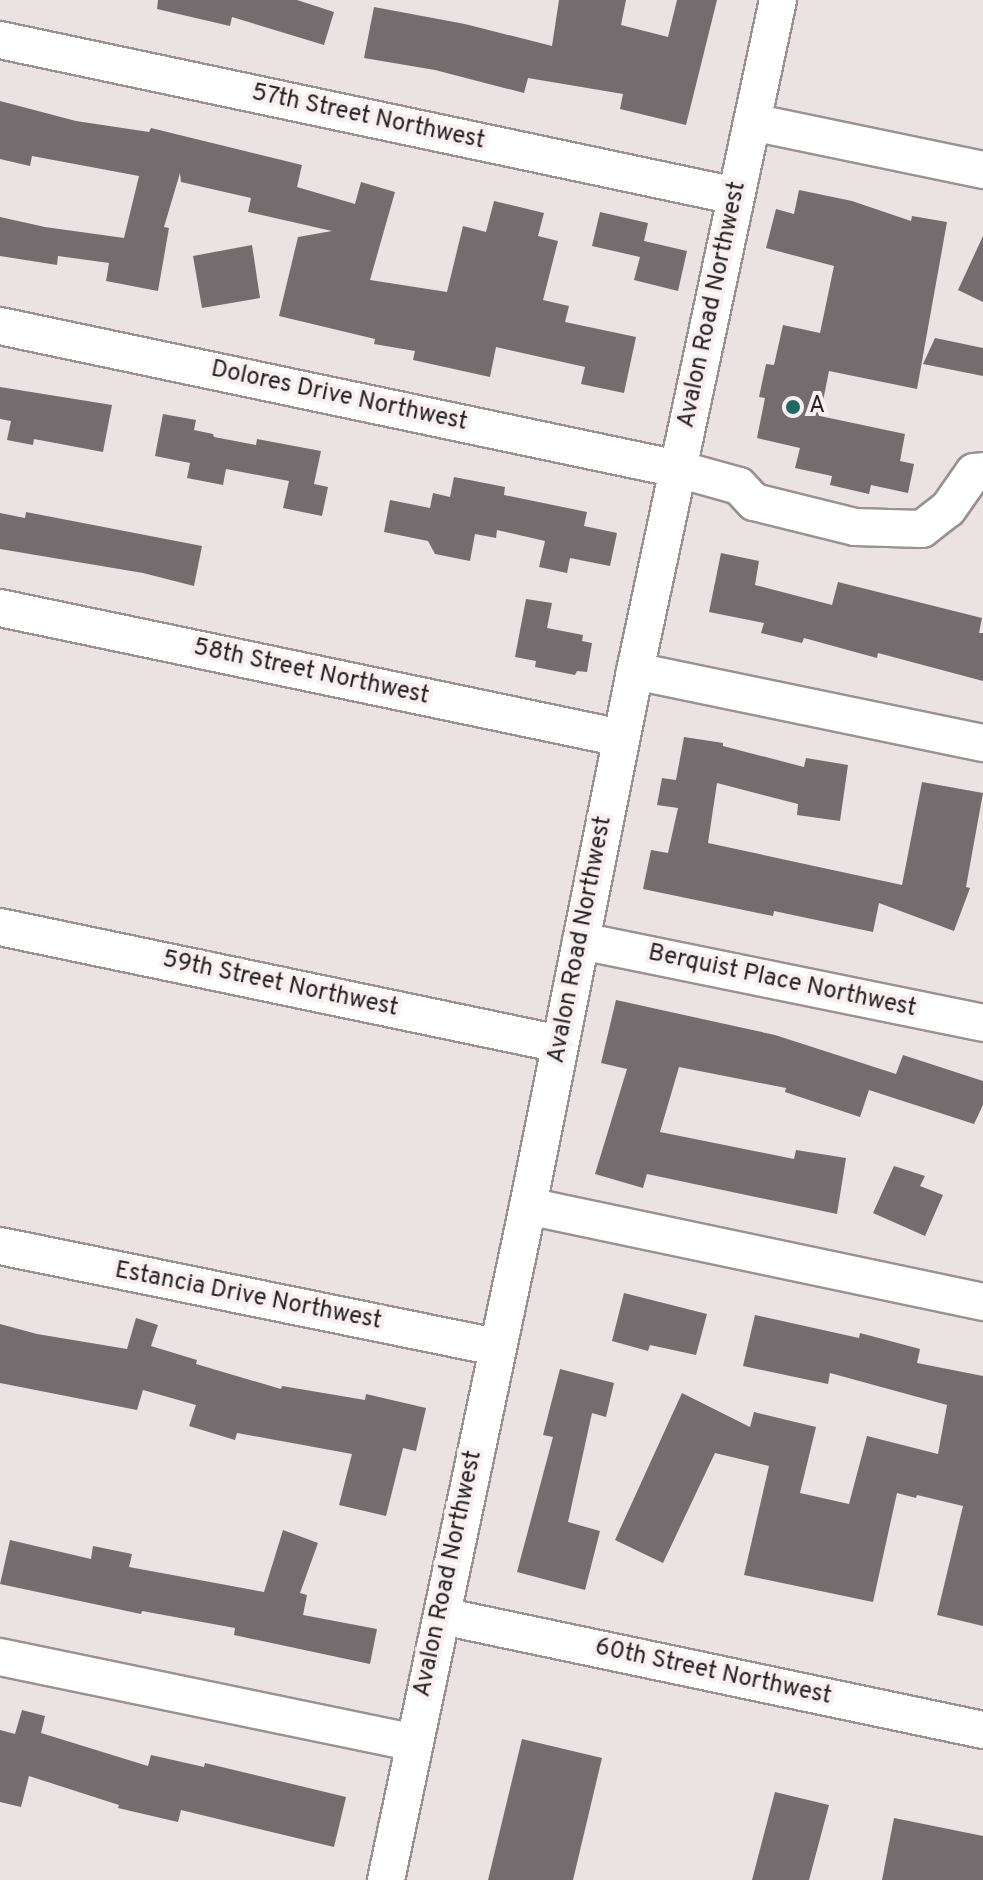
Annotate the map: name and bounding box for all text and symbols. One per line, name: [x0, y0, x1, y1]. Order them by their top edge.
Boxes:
street label: 57th Street Northwest: [249, 79, 487, 157]
street label: Avalon Road Northwest: [673, 179, 753, 431]
street label: Dolores Drive Northwest: [208, 356, 470, 438]
place label: A: [809, 393, 825, 421]
marker: A: [784, 398, 802, 416]
street label: 58th Street Northwest: [191, 634, 431, 712]
street label: Avalon Road Northwest: [543, 814, 619, 1066]
street label: Berquist Place Northwest: [645, 939, 919, 1025]
street label: 59th Street Northwest: [160, 946, 400, 1024]
street label: Estancia Drive Northwest: [112, 1257, 384, 1337]
street label: Avalon Road Northwest: [409, 1448, 489, 1700]
street label: 60th Street Northwest: [592, 1634, 834, 1712]

